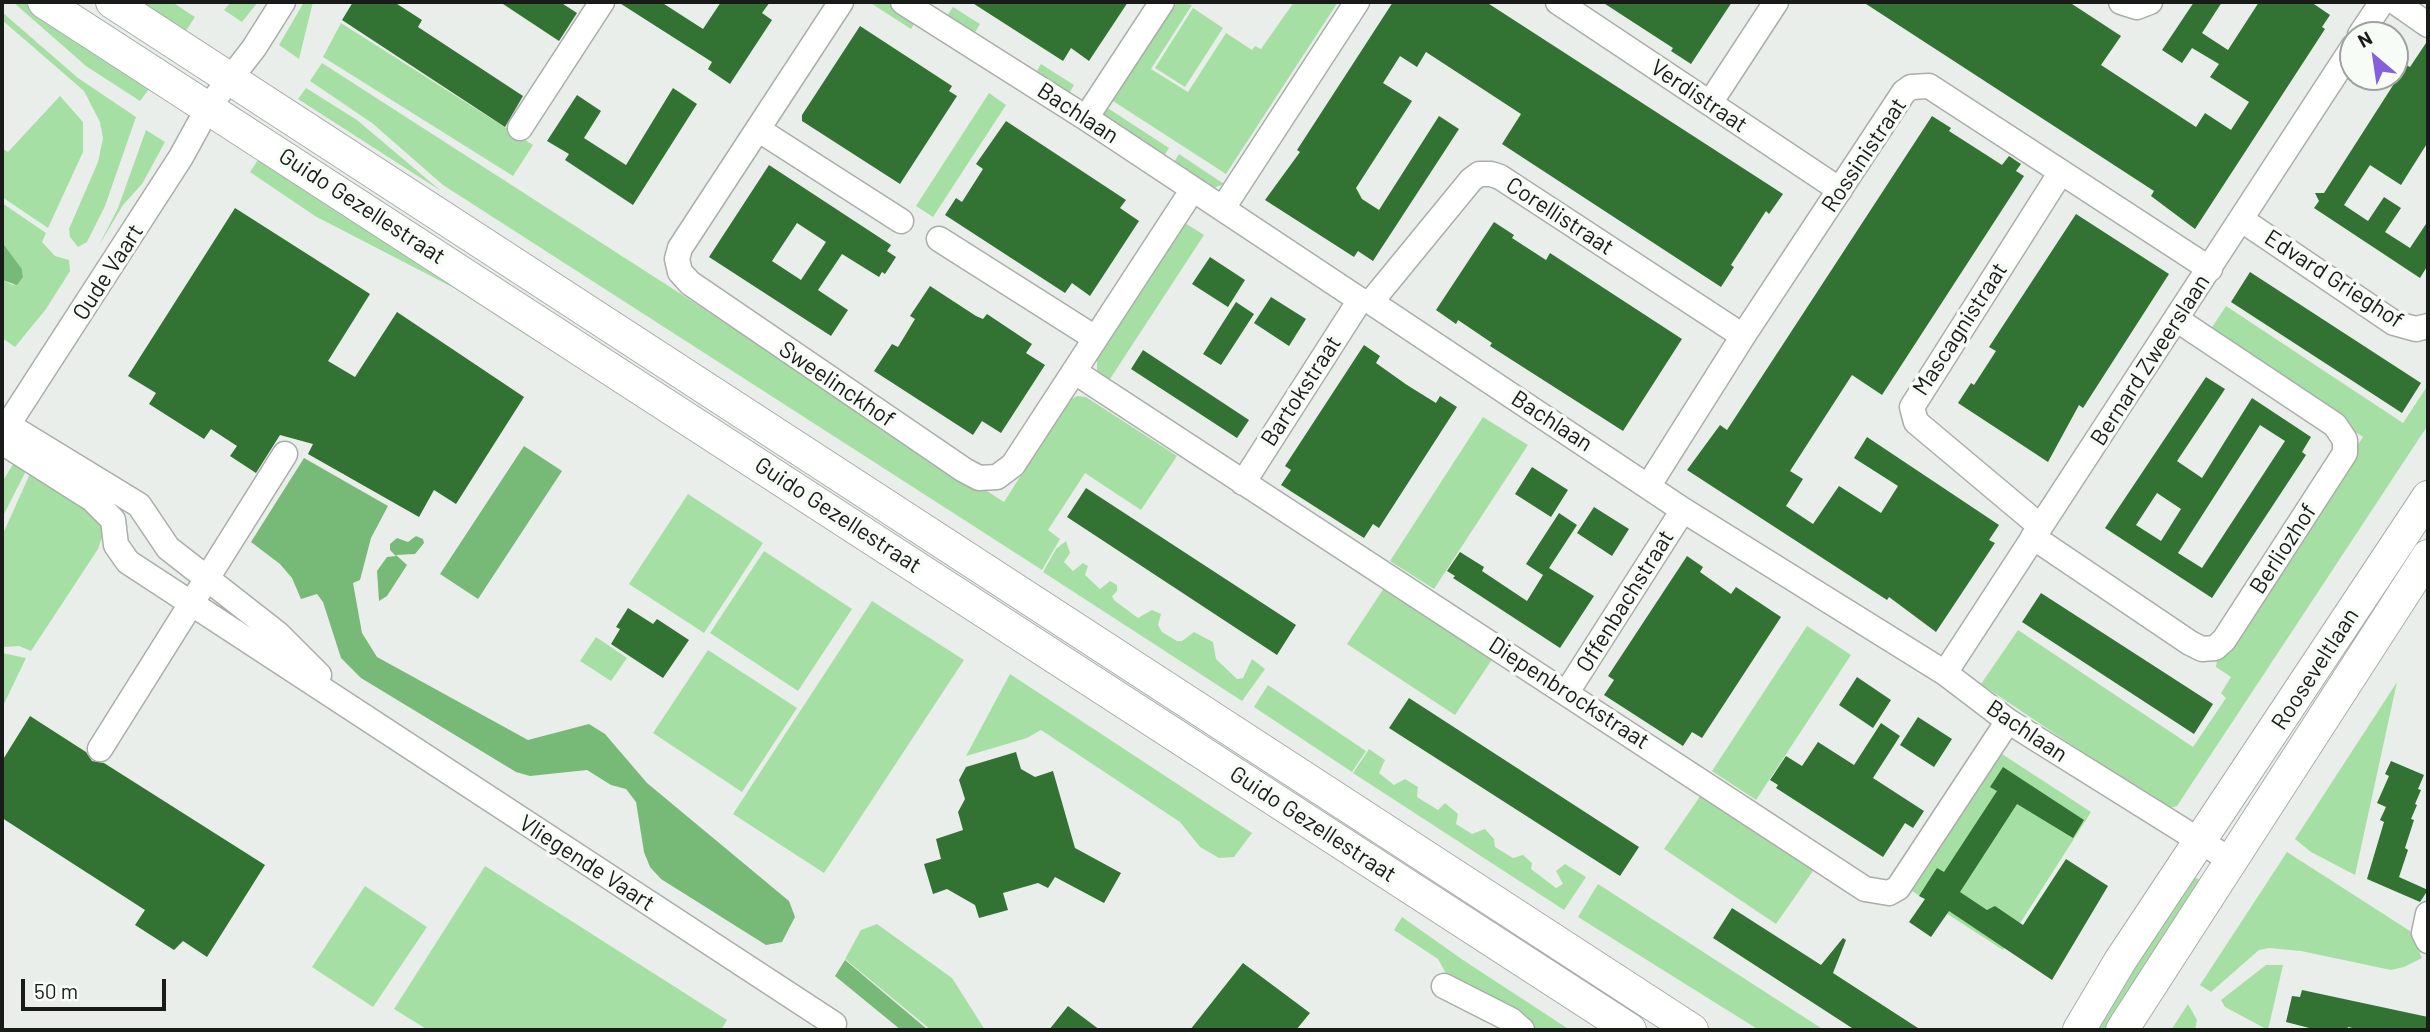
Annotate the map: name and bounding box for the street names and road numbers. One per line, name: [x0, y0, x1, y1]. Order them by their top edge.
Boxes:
street label: Verdistraat: [1645, 54, 1753, 138]
street label: Bachlaan: [1032, 76, 1124, 150]
street label: Rossinistraat: [1816, 93, 1912, 217]
street label: Guido Gezellestraat: [274, 142, 450, 270]
street label: Corellistraat: [1501, 171, 1619, 261]
street label: Oude Vaart: [67, 219, 149, 325]
street label: Edvard Grieghof: [2259, 224, 2409, 334]
street label: Mascagnistraat: [1907, 257, 2013, 401]
street label: Bernard Zweerslaan: [2084, 269, 2216, 451]
street label: Bartokstraat: [1255, 331, 1347, 451]
street label: Sweelinckhof: [774, 335, 900, 433]
street label: Bachlaan: [1506, 384, 1598, 458]
street label: Guido Gezellestraat: [750, 451, 926, 579]
street label: Berliozhof: [2244, 499, 2322, 599]
street label: Offenbachstraat: [1570, 525, 1680, 677]
street label: Rooseveltlaan: [2265, 603, 2365, 735]
street label: Diepenbrockstraat: [1484, 631, 1654, 755]
street label: Bachlaan: [1981, 694, 2073, 768]
street label: Guido Gezellestraat: [1225, 760, 1401, 888]
street label: Vliegende Vaart: [514, 809, 660, 917]

